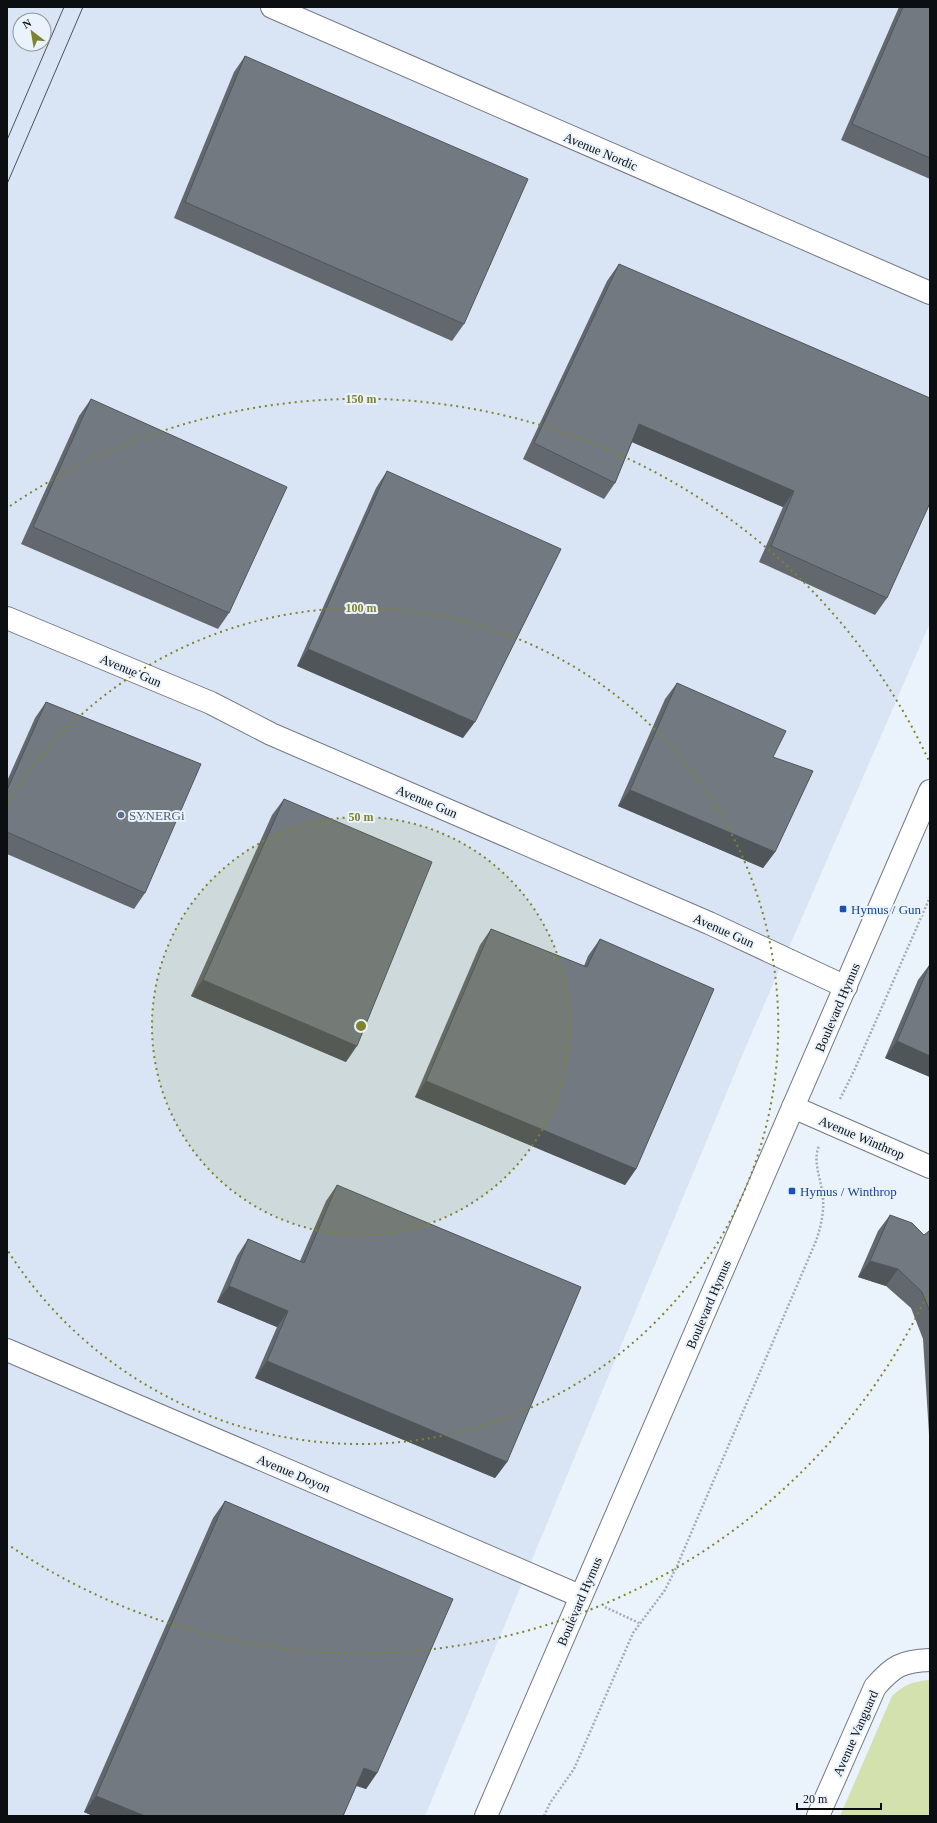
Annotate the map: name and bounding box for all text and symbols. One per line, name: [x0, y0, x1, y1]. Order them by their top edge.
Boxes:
north arrow: [12, 12, 52, 52]
text: N: [20, 16, 33, 31]
street label: Avenue Nordic: [562, 129, 640, 174]
text: 150 m: [346, 392, 377, 406]
text: 100 m: [346, 601, 377, 615]
street label: Avenue Gun: [98, 651, 164, 690]
street label: Avenue Gun: [394, 782, 460, 821]
place label: SYNERGi: [129, 808, 185, 823]
marker: SYNERGi: [116, 810, 126, 820]
text: 50 m: [349, 810, 374, 824]
place label: Hymus / Gun: [851, 902, 922, 917]
marker: Hymus / Gun: [838, 904, 848, 914]
street label: Avenue Gun: [691, 910, 757, 951]
street label: Boulevard Hymus: [812, 961, 863, 1054]
centre of rings: [354, 1019, 368, 1033]
street label: Avenue Winthrop: [817, 1113, 907, 1162]
place label: Hymus / Winthrop: [800, 1184, 897, 1199]
marker: Hymus / Winthrop: [787, 1186, 797, 1196]
street label: Boulevard Hymus: [683, 1258, 734, 1351]
street label: Avenue Doyon: [255, 1451, 333, 1496]
street label: Boulevard Hymus: [554, 1555, 605, 1648]
street label: Avenue Vanguard: [830, 1688, 881, 1778]
scale bar: [797, 1785, 881, 1811]
text: 20 m: [803, 1792, 828, 1806]

